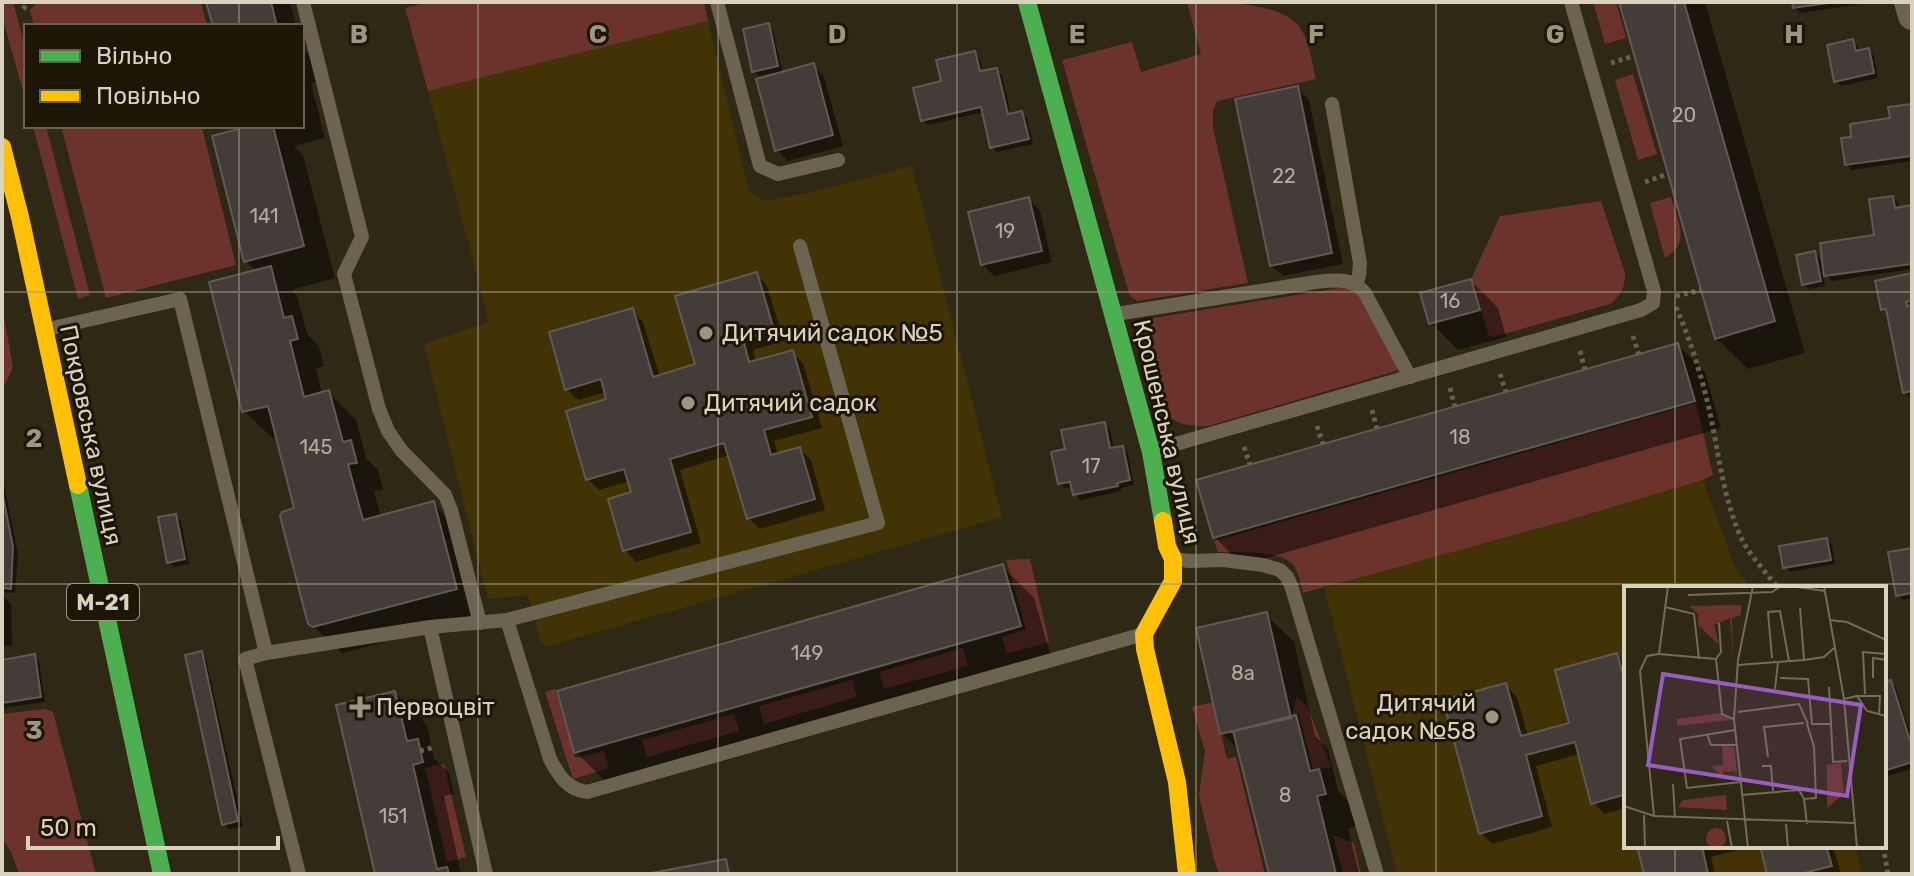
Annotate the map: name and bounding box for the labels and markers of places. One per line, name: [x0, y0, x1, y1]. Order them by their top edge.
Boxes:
place label: Дитячий садок №5: [722, 319, 943, 347]
marker: Дитячий садок №5: [697, 324, 715, 342]
place label: Дитячий садок: [704, 389, 877, 417]
marker: Дитячий садок: [679, 394, 697, 412]
place label: Дитячий садок №58: [1345, 689, 1476, 745]
place label: Первоцвіт: [376, 693, 495, 721]
marker: Первоцвіт: [351, 698, 369, 716]
marker: Дитячий садок №58: [1483, 708, 1501, 726]

